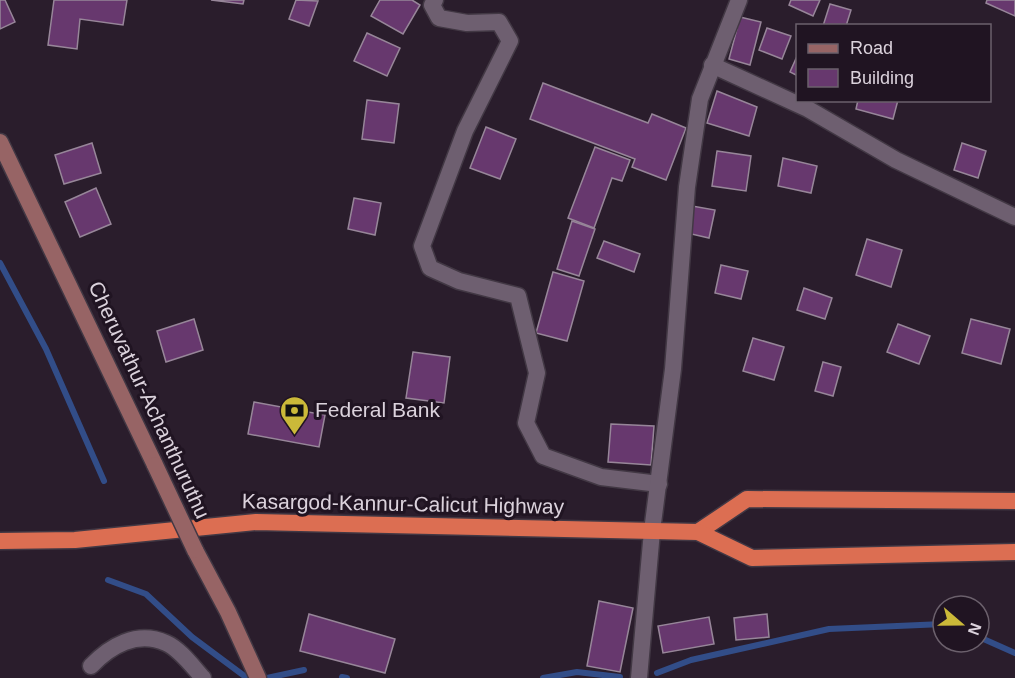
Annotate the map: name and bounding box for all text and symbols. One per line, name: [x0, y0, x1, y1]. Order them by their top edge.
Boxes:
legend: [796, 24, 991, 102]
text: Road: [850, 38, 893, 58]
text: Building: [850, 68, 914, 88]
street label: Cheruvathur-Achanthuruthu: [84, 277, 215, 522]
bank icon: Federal Bank: [278, 394, 310, 436]
place label: Federal Bank: [315, 398, 440, 421]
street label: Kasargod-Kannur-Calicut Highway: [242, 489, 565, 518]
north arrow: [931, 594, 991, 654]
text: N: [965, 621, 985, 637]

